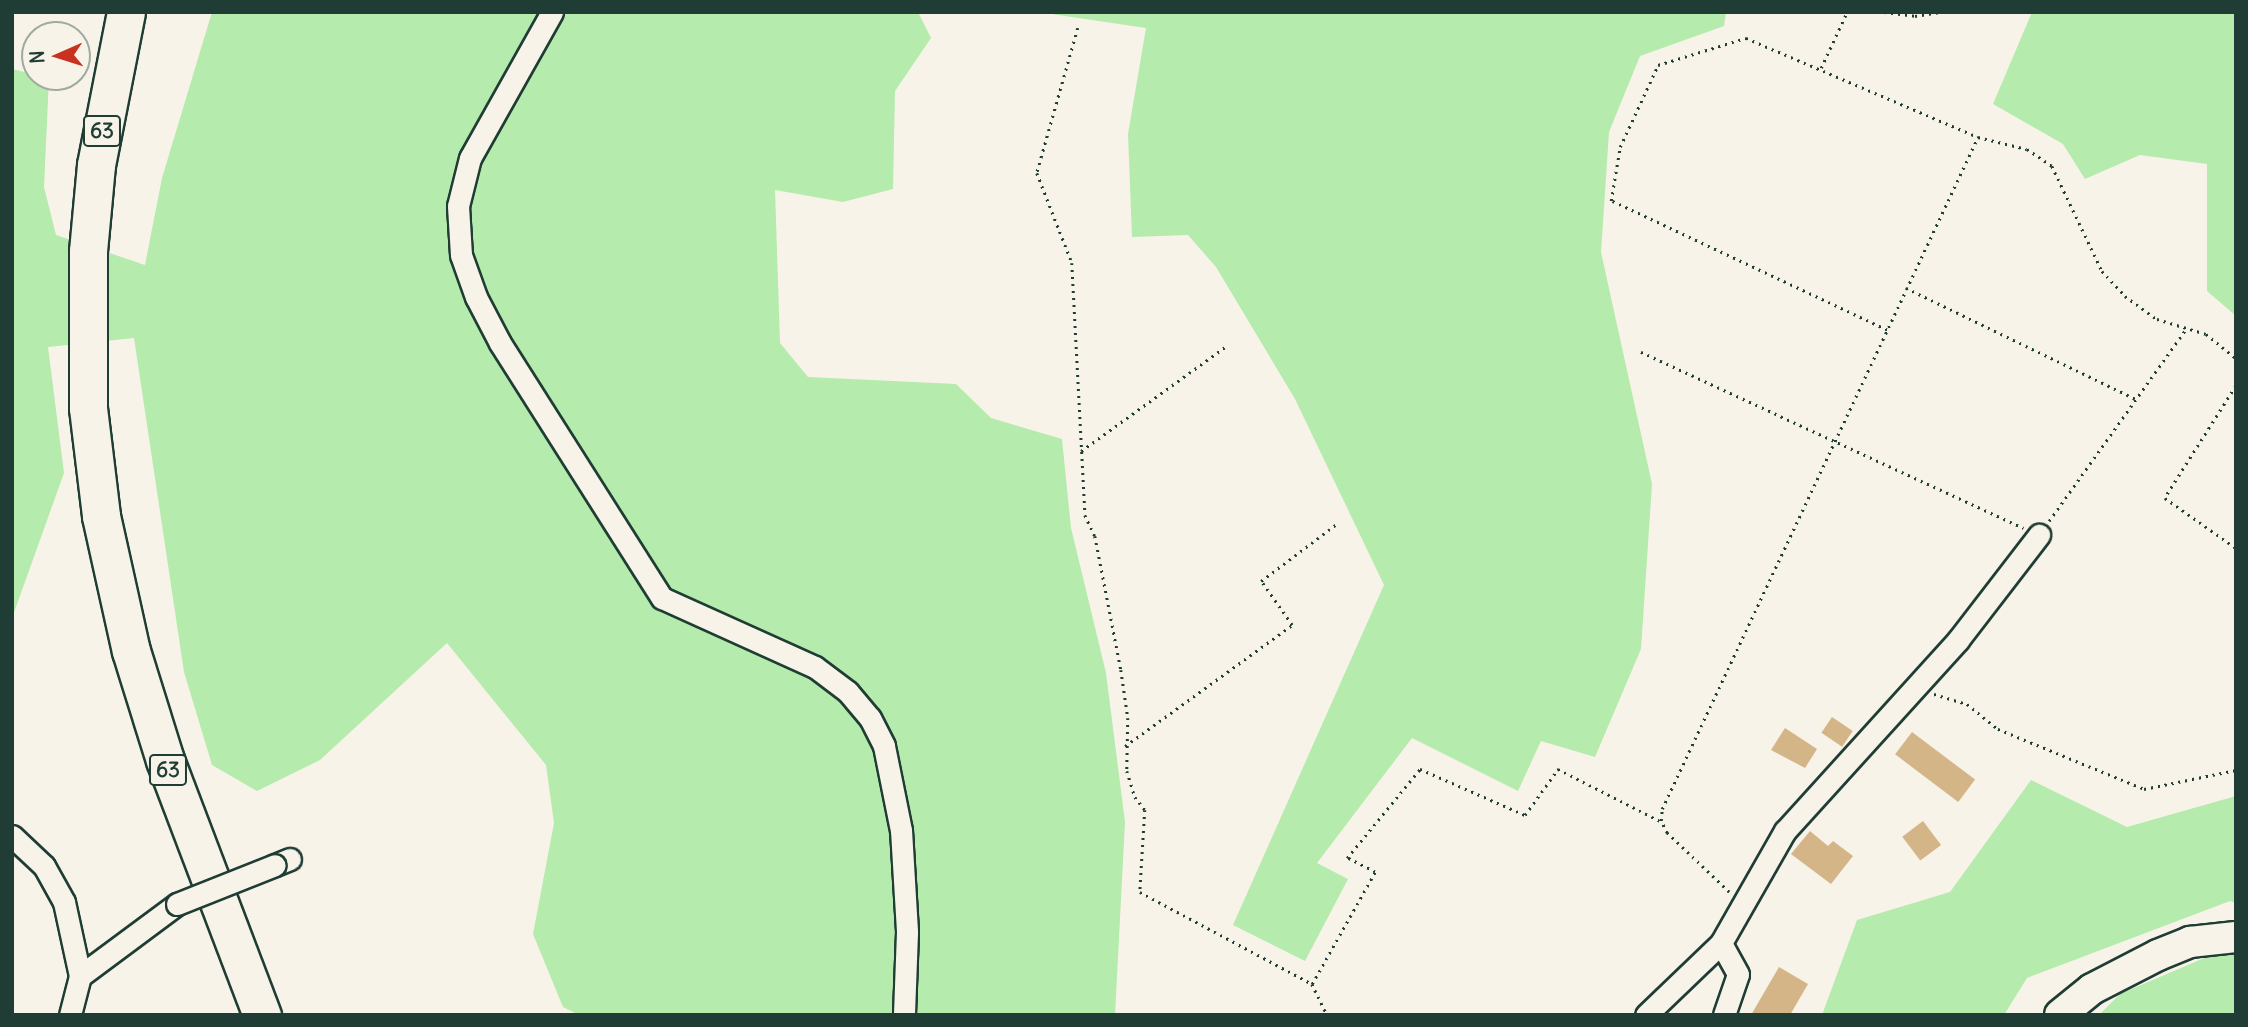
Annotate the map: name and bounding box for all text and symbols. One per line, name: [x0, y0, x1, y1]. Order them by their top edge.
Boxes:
north arrow: [21, 21, 91, 91]
text: N: [25, 50, 49, 64]
road number: 63: [83, 114, 121, 148]
road number: 63: [149, 752, 187, 788]

